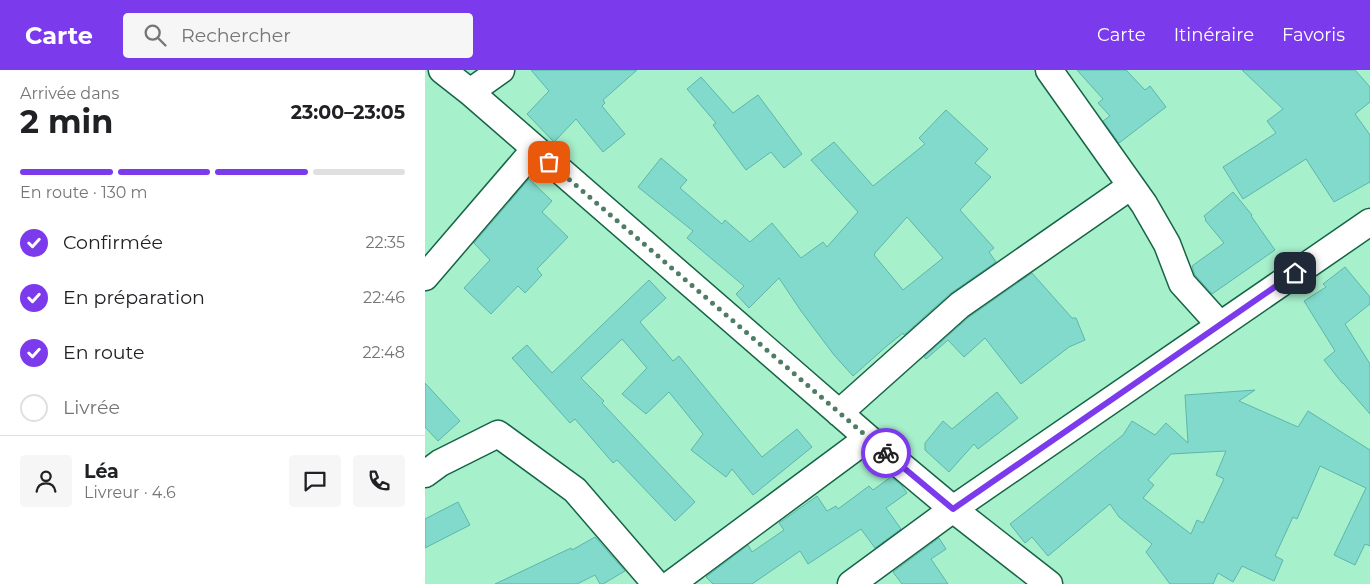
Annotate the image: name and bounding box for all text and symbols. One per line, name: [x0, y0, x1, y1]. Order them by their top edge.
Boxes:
search box: [123, 13, 473, 58]
text: Carte: [25, 21, 93, 50]
icon: search: [141, 21, 169, 49]
text: Rechercher: [181, 24, 291, 47]
text: Carte: [1097, 24, 1146, 46]
text: Itinéraire: [1174, 24, 1254, 46]
text: Favoris: [1282, 24, 1345, 46]
text: Arrivée dans: [20, 84, 119, 103]
text: 23:00–23:05: [291, 101, 405, 124]
text: 2 min: [20, 102, 113, 141]
pin: [528, 141, 570, 183]
icon: bag: [535, 148, 563, 176]
text: En route · 130 m: [20, 183, 148, 202]
icon: check: [20, 229, 48, 257]
text: Confirmée: [63, 231, 163, 254]
text: 22:35: [366, 233, 405, 252]
pin: [1274, 252, 1316, 294]
icon: home: [1281, 259, 1309, 287]
icon: check: [20, 284, 48, 312]
text: En préparation: [63, 286, 205, 309]
text: 22:46: [363, 288, 405, 307]
icon: check: [20, 339, 48, 367]
text: En route: [63, 341, 144, 364]
text: 22:48: [362, 343, 405, 362]
text: Livrée: [63, 396, 120, 419]
courier: [861, 428, 911, 478]
icon: bike: [872, 439, 900, 467]
button: person: [20, 455, 72, 507]
button: chat: [289, 455, 341, 507]
button: phone: [353, 455, 405, 507]
text: Léa: [84, 460, 119, 483]
text: Livreur · 4.6: [84, 483, 176, 502]

